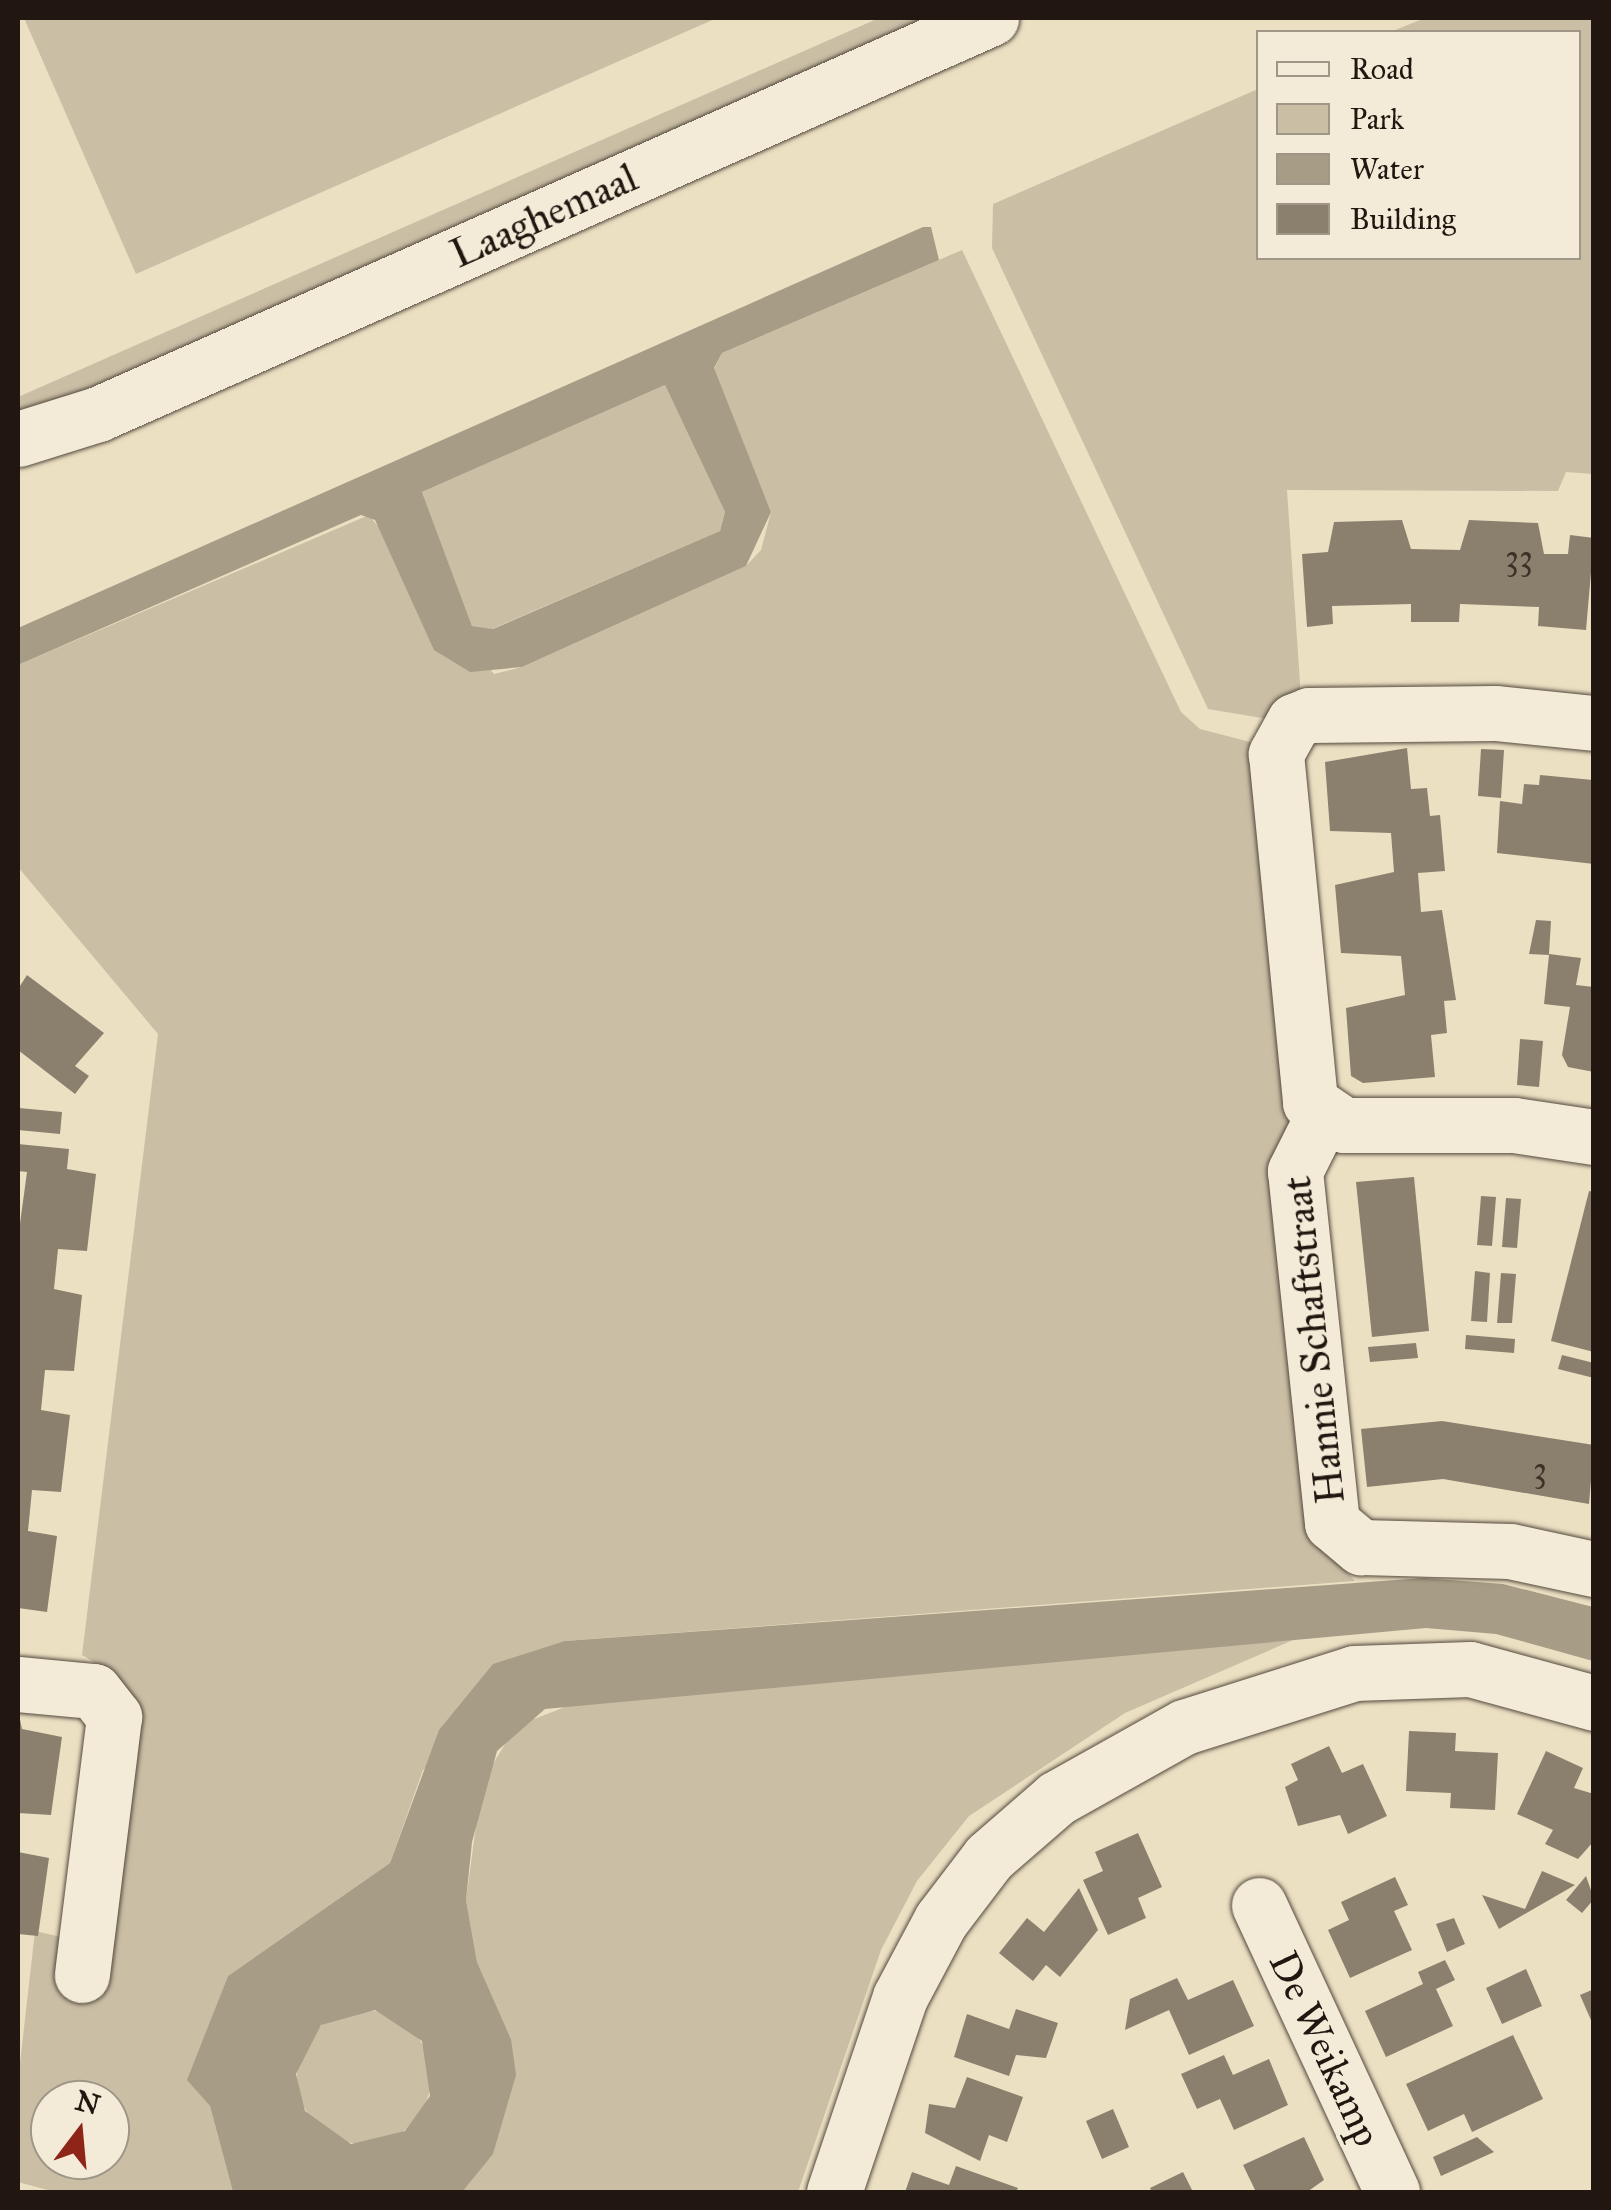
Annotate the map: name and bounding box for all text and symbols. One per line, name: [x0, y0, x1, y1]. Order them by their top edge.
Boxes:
legend: [1256, 30, 1581, 260]
text: Road: [1350, 51, 1414, 87]
text: Park: [1350, 101, 1404, 137]
text: Water: [1350, 151, 1424, 187]
street label: Laaghemaal: [443, 154, 645, 278]
text: Building: [1350, 201, 1456, 237]
house number: 33: [1505, 537, 1533, 579]
street label: Hannie Schaftstraat: [1273, 1174, 1355, 1506]
house number: 3: [1533, 1449, 1547, 1491]
street label: De Weikamp: [1259, 1944, 1391, 2154]
north arrow: [30, 2080, 130, 2180]
text: N: [72, 2083, 104, 2123]

